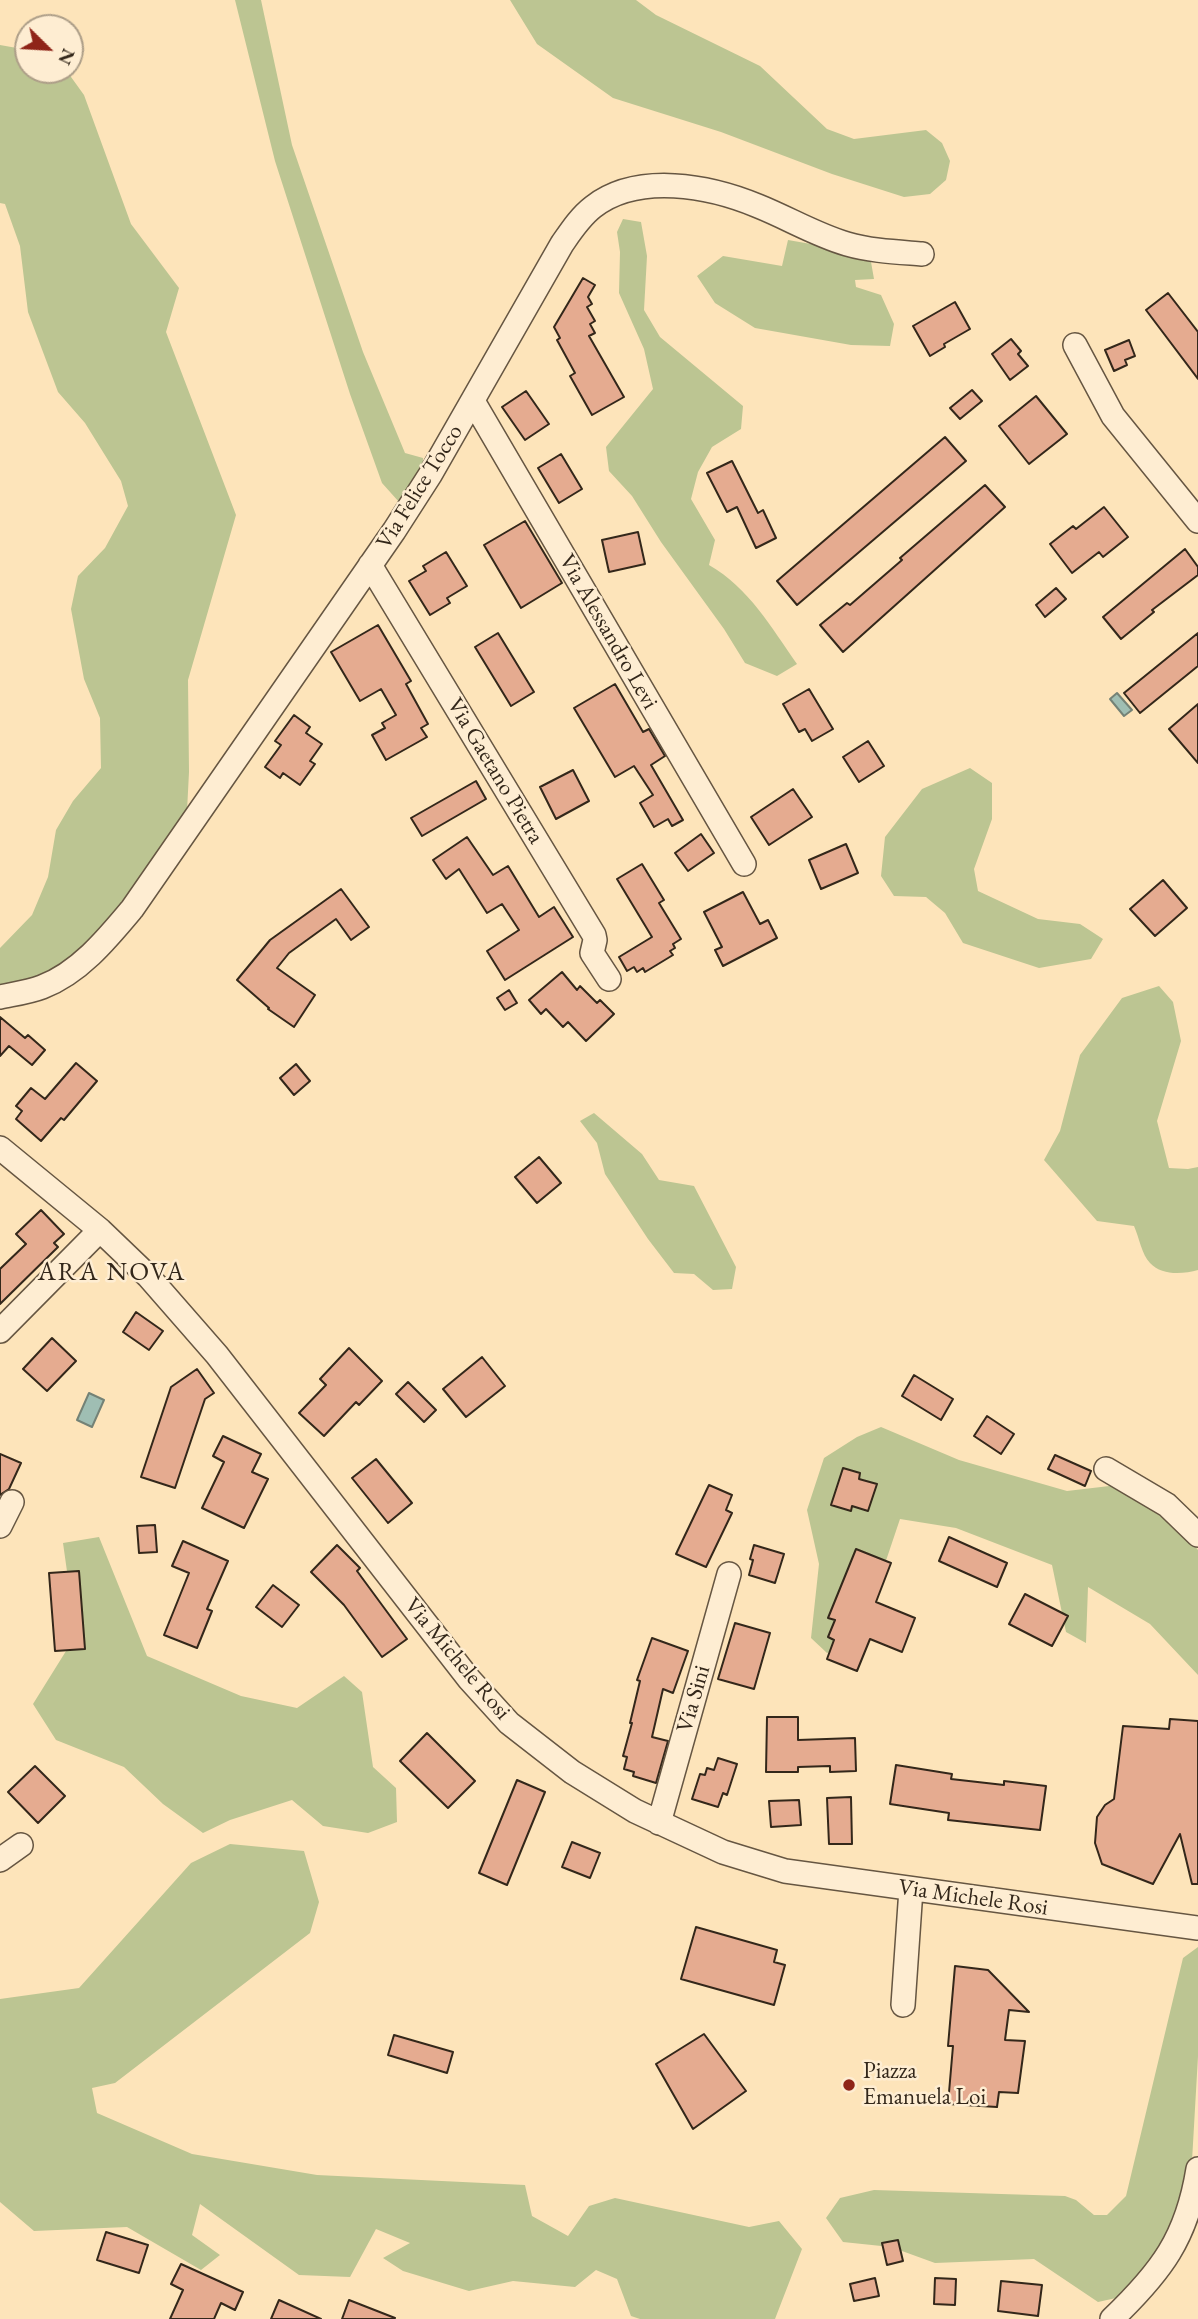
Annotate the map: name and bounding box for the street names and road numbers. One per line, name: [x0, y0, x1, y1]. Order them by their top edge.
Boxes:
street label: Via Felice Tocco: [371, 420, 469, 554]
street label: Via Alessandro Levi: [552, 550, 664, 714]
street label: Via Gaetano Pietra: [441, 693, 549, 849]
street label: Via Michele Rosi: [398, 1592, 516, 1726]
street label: Via Sini: [671, 1662, 717, 1736]
street label: Via Michele Rosi: [896, 1874, 1050, 1922]

